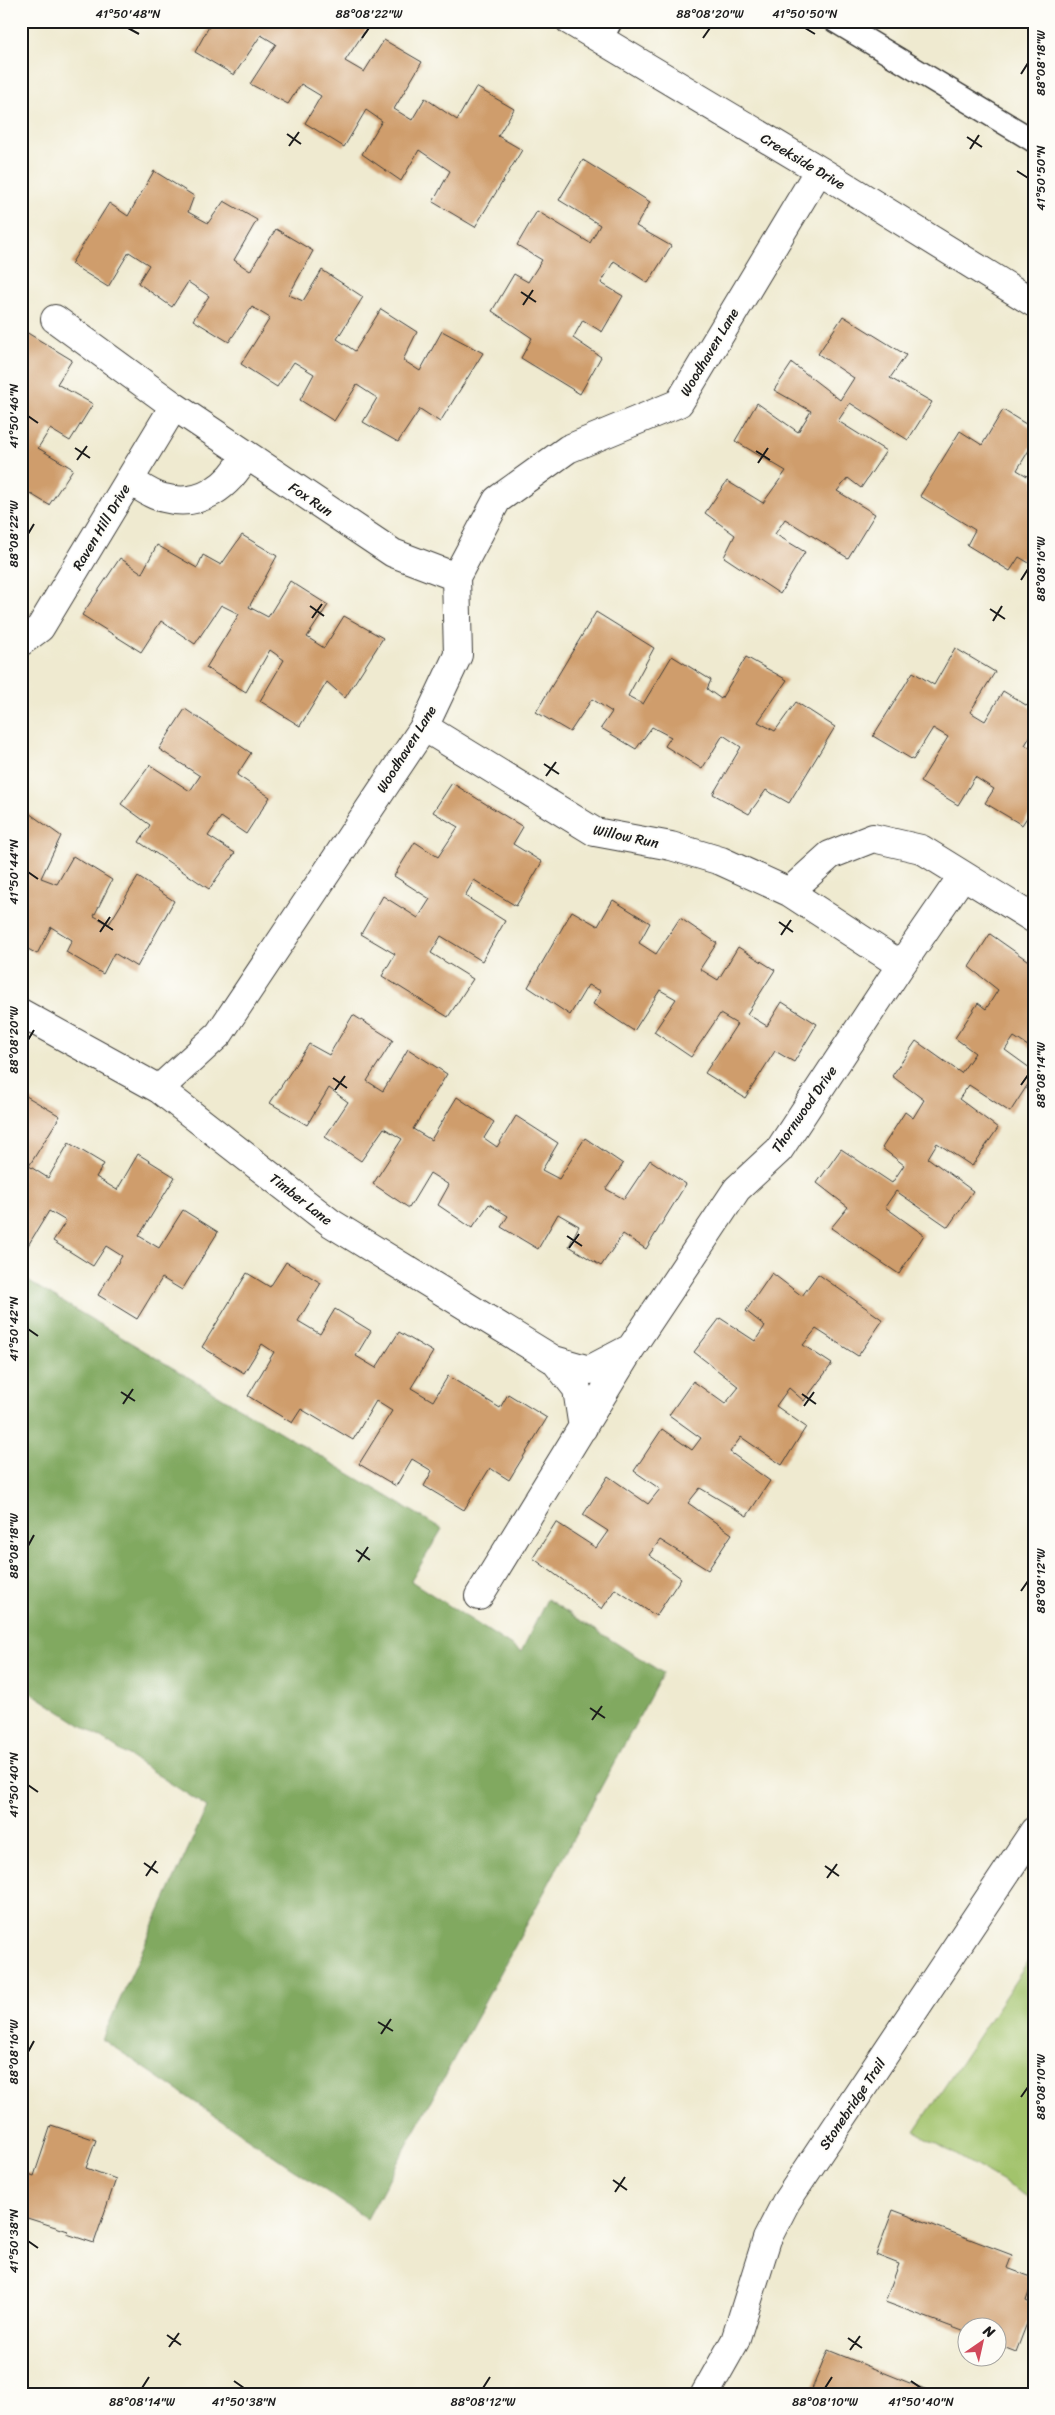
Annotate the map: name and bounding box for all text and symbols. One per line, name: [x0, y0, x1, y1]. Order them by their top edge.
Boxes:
text: 41°50'48"N: [95, 3, 161, 25]
text: 88°08'22"W: [336, 3, 403, 25]
text: 88°08'20"W: [676, 3, 745, 25]
text: 41°50'50"N: [772, 3, 838, 25]
text: 88°08'18"W: [1030, 30, 1052, 96]
street label: Creekside Drive: [755, 126, 850, 197]
text: 41°50'50"N: [1030, 145, 1052, 211]
street label: Woodhaven Lane: [673, 303, 746, 401]
text: 41°50'46"N: [3, 383, 25, 448]
street label: Fox Run: [283, 475, 338, 524]
street label: Raven Hill Drive: [66, 479, 137, 575]
text: 88°08'22"W: [3, 500, 25, 567]
text: 88°08'16"W: [1030, 536, 1052, 602]
street label: Woodhaven Lane: [369, 700, 444, 798]
street label: Willow Run: [591, 817, 662, 856]
text: 41°50'44"N: [3, 839, 25, 905]
text: 88°08'20"W: [3, 1005, 25, 1074]
text: 88°08'14"W: [1030, 1041, 1052, 1108]
street label: Thornwood Drive: [765, 1060, 844, 1158]
street label: Timber Lane: [264, 1167, 338, 1232]
text: 41°50'42"N: [3, 1296, 25, 1361]
text: 88°08'18"W: [3, 1513, 25, 1579]
text: 88°08'12"W: [1030, 1548, 1052, 1614]
text: 41°50'40"N: [3, 1752, 25, 1818]
text: 88°08'16"W: [3, 2019, 25, 2085]
street label: Stonebridge Trail: [812, 2052, 893, 2155]
text: 88°08'10"W: [1030, 2053, 1052, 2120]
text: 41°50'38"N: [3, 2208, 25, 2273]
north arrow: [958, 2318, 1008, 2368]
text: N: [977, 2318, 1000, 2345]
text: 88°08'14"W: [109, 2391, 176, 2413]
text: 41°50'38"N: [212, 2391, 277, 2413]
text: 88°08'12"W: [450, 2391, 516, 2413]
text: 88°08'10"W: [792, 2391, 859, 2413]
text: 41°50'40"N: [888, 2391, 954, 2413]

